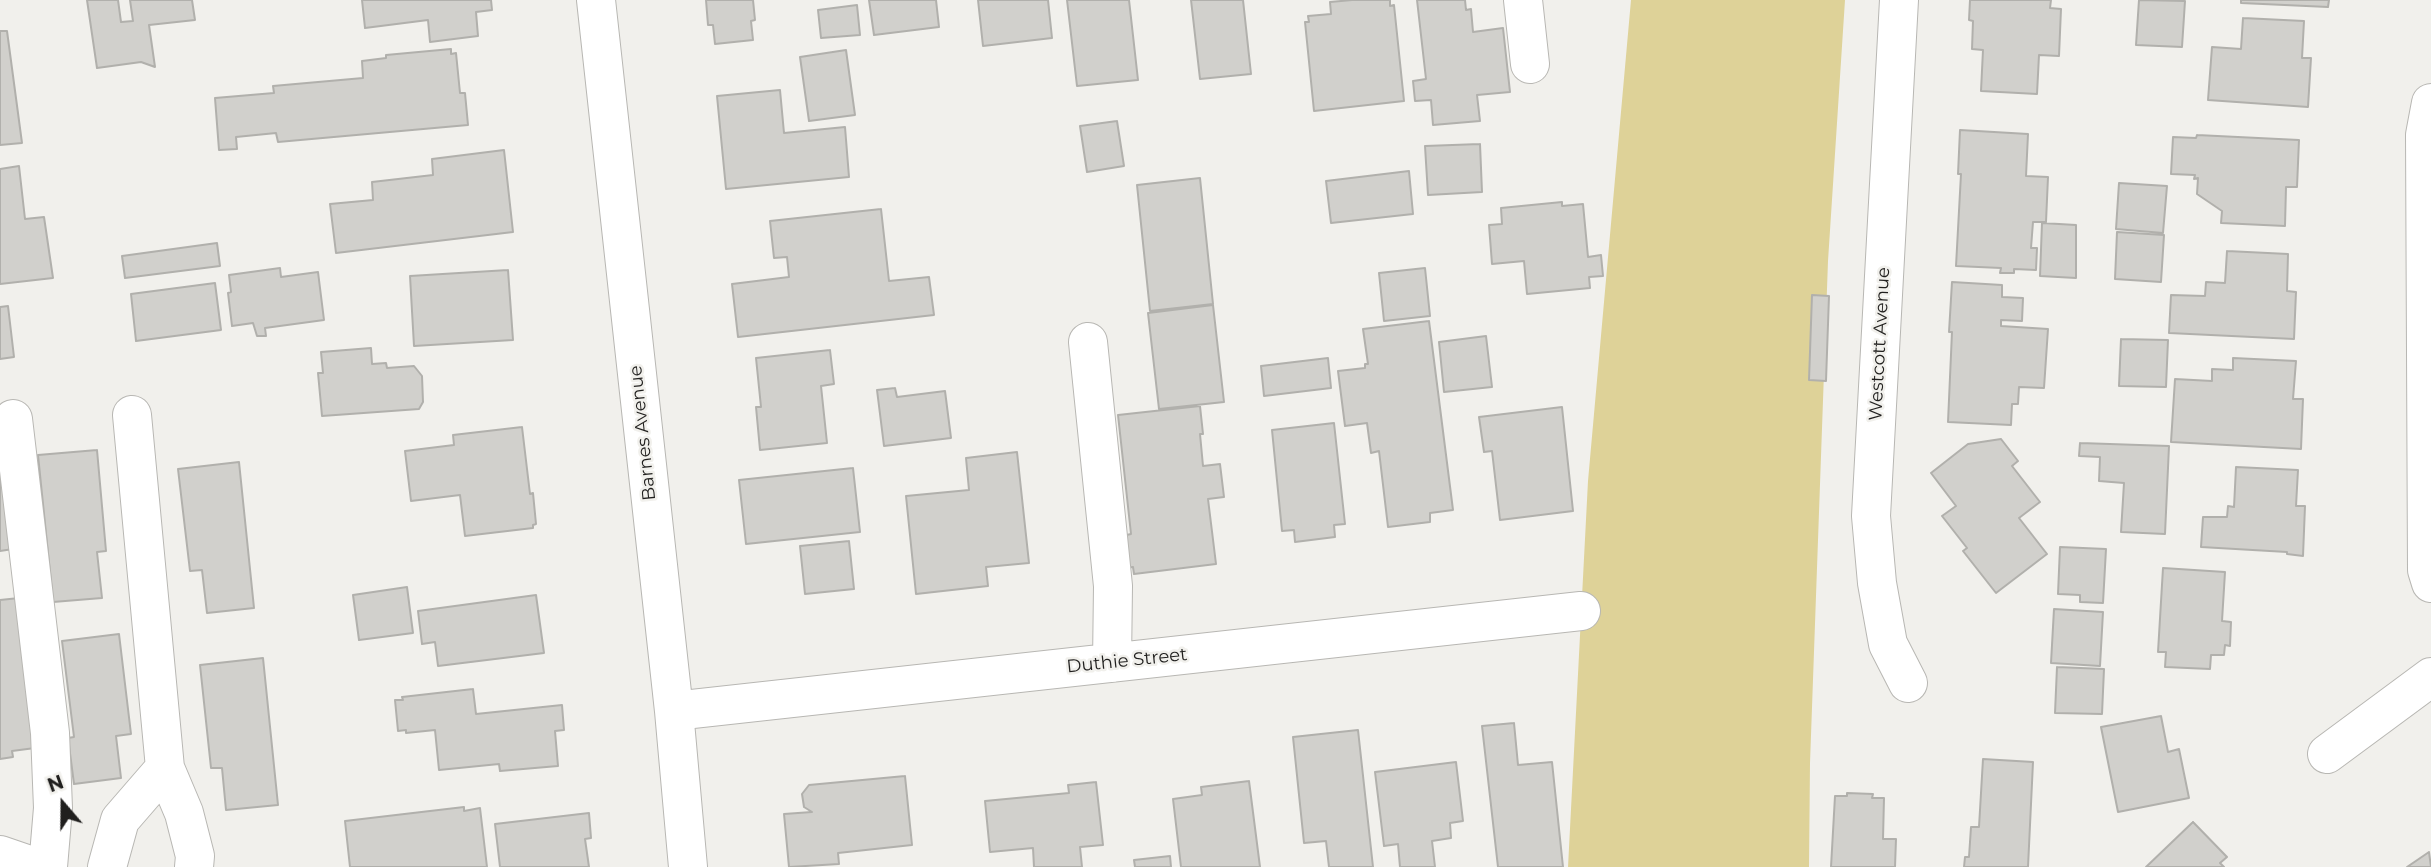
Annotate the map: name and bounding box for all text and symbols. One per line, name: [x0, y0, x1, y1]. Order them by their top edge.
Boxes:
street label: Westcott Avenue: [1865, 267, 1895, 421]
street label: Barnes Avenue: [625, 364, 661, 502]
street label: Duthie Street: [1066, 644, 1188, 678]
north arrow: [28, 769, 98, 839]
text: N: [44, 770, 67, 797]

